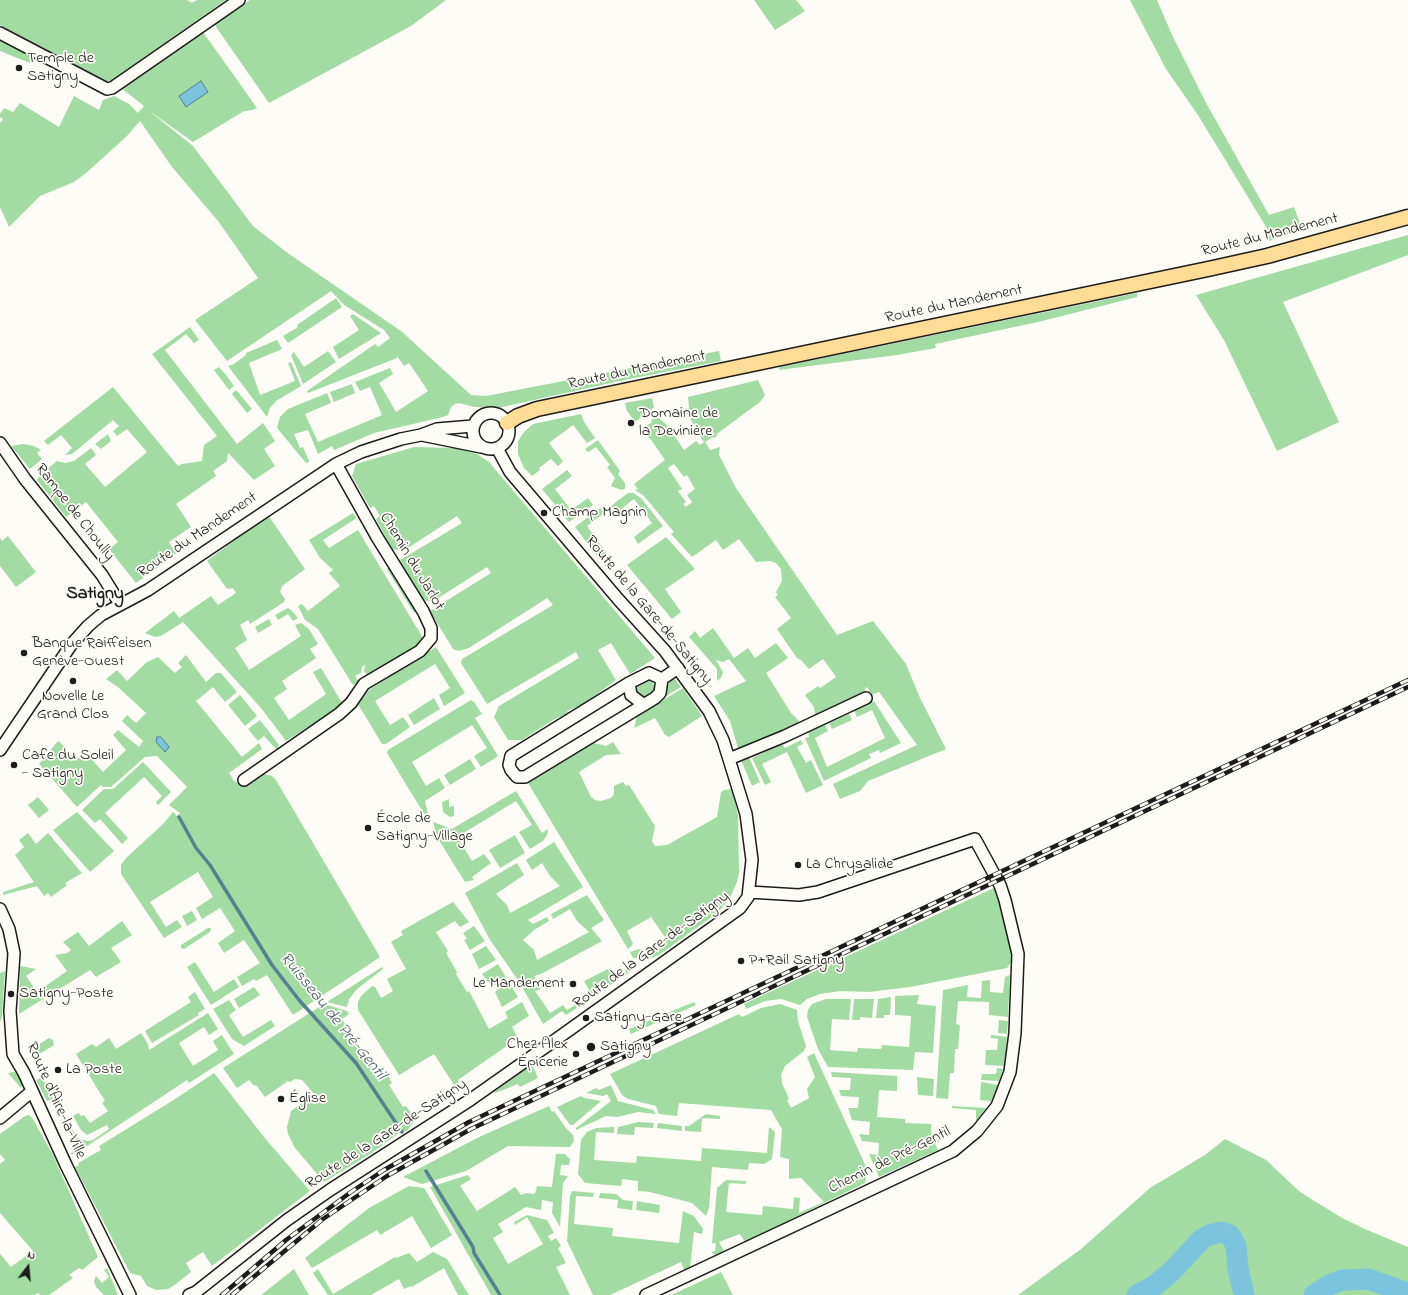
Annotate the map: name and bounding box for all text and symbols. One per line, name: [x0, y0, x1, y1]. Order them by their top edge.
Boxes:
place label: Temple de Satigny: [27, 49, 94, 87]
marker: Temple de Satigny: [14, 63, 24, 73]
street label: Route du Mandement: [1200, 210, 1340, 262]
street label: Route du Mandement: [883, 281, 1025, 329]
street label: Route du Mandement: [566, 347, 708, 395]
place label: Domaine de la Devinière: [639, 404, 718, 442]
marker: Domaine de la Devinière: [626, 418, 636, 428]
street label: Rampe de Choully: [30, 461, 118, 565]
street label: Route du Mandement: [135, 489, 261, 583]
place label: Champ Magnin: [552, 503, 646, 523]
marker: Champ Magnin: [539, 508, 549, 518]
street label: Chemin du Jarlot: [374, 510, 448, 614]
street label: Route de la Gare-de-Satigny: [580, 533, 716, 689]
district label: Satigny: [66, 584, 124, 606]
place label: Banque Raiffeisen Genève-Ouest: [32, 634, 151, 672]
marker: Banque Raiffeisen Genève-Ouest: [19, 648, 29, 658]
marker: Novelle Le Grand Clos: [68, 676, 78, 686]
place label: Novelle Le Grand Clos: [37, 687, 109, 725]
place label: Cafe du Soleil - Satigny: [22, 746, 114, 784]
marker: Cafe du Soleil - Satigny: [9, 760, 19, 770]
place label: École de Satigny-Village: [376, 809, 473, 847]
marker: École de Satigny-Village: [363, 823, 373, 833]
place label: La Chrysalide: [806, 855, 893, 875]
marker: La Chrysalide: [793, 860, 803, 870]
street label: Route de la Gare-de-Satigny: [570, 888, 734, 1014]
water label: Ruisseau de Pré-Gentil: [274, 949, 390, 1085]
place label: P+Rail Satigny: [749, 951, 844, 971]
marker: P+Rail Satigny: [736, 956, 746, 966]
place label: Le Mandement: [473, 974, 565, 994]
marker: Le Mandement: [568, 979, 578, 989]
place label: Satigny-Poste: [19, 984, 113, 1004]
marker: Satigny-Poste: [6, 989, 16, 999]
place label: Satigny-Gare: [594, 1008, 682, 1028]
marker: Satigny-Gare: [581, 1013, 591, 1023]
place label: Chez Alex Épicerie: [507, 1035, 568, 1073]
place label: Satigny: [600, 1037, 651, 1057]
street label: Route d'Aire-la-Ville: [21, 1040, 89, 1162]
marker: Satigny: [585, 1041, 597, 1053]
marker: Chez Alex Épicerie: [571, 1049, 581, 1059]
place label: La Poste: [66, 1060, 122, 1080]
marker: La Poste: [53, 1065, 63, 1075]
street label: Route de la Gare-de-Satigny: [303, 1076, 471, 1194]
place label: Église: [289, 1089, 326, 1109]
marker: Église: [276, 1094, 286, 1104]
street label: Chemin de Pré-Gentil: [826, 1123, 954, 1199]
north arrow: [8, 1247, 48, 1287]
text: N: [26, 1247, 37, 1264]

